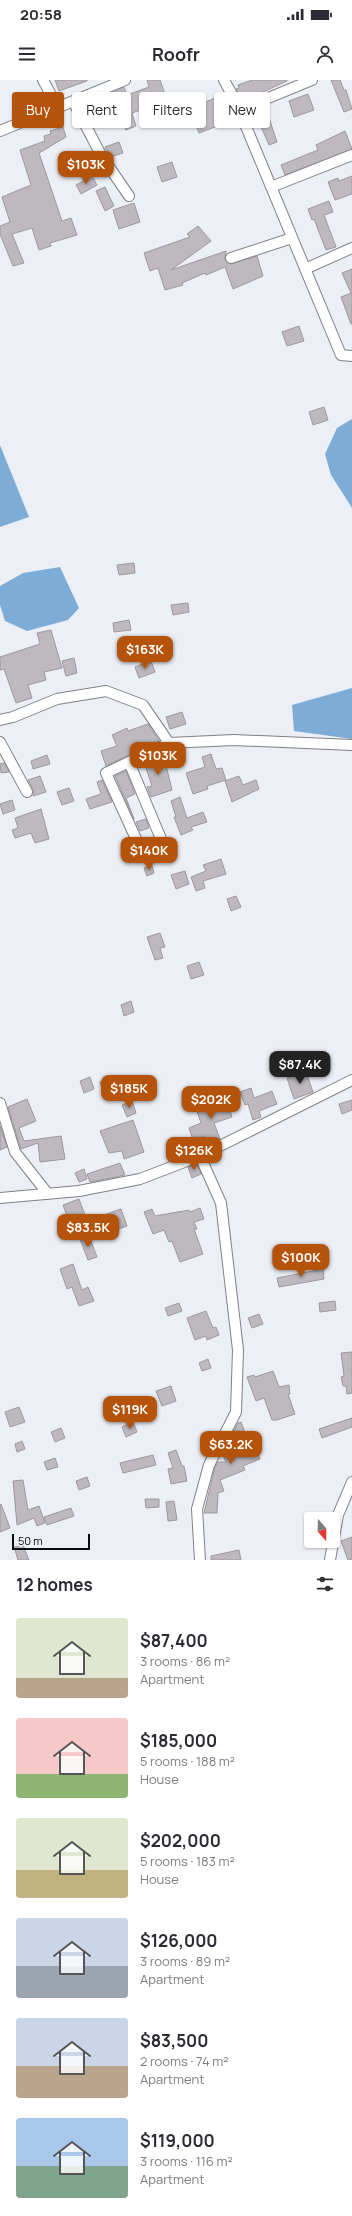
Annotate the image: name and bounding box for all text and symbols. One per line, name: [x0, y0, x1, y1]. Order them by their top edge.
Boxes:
text: 20:58: [20, 4, 62, 25]
text: Roofr: [152, 42, 200, 66]
icon: menu: [16, 43, 38, 65]
icon: person: [314, 43, 336, 65]
chip: Buy: [12, 92, 64, 128]
chip: Rent: [72, 92, 131, 128]
chip: Filters: [139, 92, 206, 128]
chip: New: [214, 92, 270, 128]
pin: $103K: [58, 151, 114, 185]
text: $103K: [67, 155, 105, 173]
pin: $163K: [117, 636, 173, 670]
text: $163K: [126, 640, 164, 658]
pin: $103K: [130, 742, 186, 776]
text: $103K: [139, 746, 177, 764]
pin: $140K: [121, 837, 177, 871]
text: $140K: [130, 841, 168, 859]
pin: $87.4K: [267, 1051, 333, 1085]
text: $87.4K: [278, 1055, 322, 1073]
pin: $185K: [101, 1075, 157, 1109]
text: $185K: [110, 1079, 148, 1097]
pin: $202K: [183, 1086, 239, 1120]
text: $202K: [191, 1090, 231, 1108]
pin: $126K: [166, 1137, 222, 1171]
text: $126K: [175, 1141, 213, 1159]
pin: $83.5K: [55, 1214, 121, 1248]
text: $83.5K: [66, 1218, 110, 1236]
pin: $100K: [273, 1244, 329, 1278]
text: $100K: [281, 1248, 321, 1266]
pin: $119K: [102, 1396, 158, 1430]
text: $119K: [112, 1400, 148, 1418]
pin: $63.2K: [198, 1431, 264, 1465]
text: $63.2K: [209, 1435, 253, 1453]
north arrow: [304, 1512, 340, 1548]
map controls: [304, 1512, 340, 1548]
scale bar: [12, 1532, 90, 1551]
text: 50 m: [18, 1533, 43, 1548]
text: 12 homes: [16, 1573, 93, 1596]
icon: filters: [314, 1573, 336, 1595]
text: $87,400: [140, 1629, 208, 1652]
icon: home: [48, 1634, 96, 1682]
text: 3 rooms · 86 m²: [140, 1652, 230, 1670]
text: Apartment: [140, 1670, 204, 1688]
text: $185,000: [140, 1729, 217, 1752]
icon: home: [48, 1734, 96, 1782]
text: 5 rooms · 188 m²: [140, 1752, 235, 1770]
text: House: [140, 1770, 179, 1788]
text: $202,000: [140, 1829, 221, 1852]
icon: home: [48, 1834, 96, 1882]
text: 5 rooms · 183 m²: [140, 1852, 235, 1870]
text: House: [140, 1870, 179, 1888]
text: $126,000: [140, 1929, 218, 1952]
icon: home: [48, 1934, 96, 1982]
text: 3 rooms · 89 m²: [140, 1952, 230, 1970]
text: Apartment: [140, 1970, 204, 1988]
text: $83,500: [140, 2029, 208, 2052]
icon: home: [48, 2034, 96, 2082]
text: 2 rooms · 74 m²: [140, 2052, 228, 2070]
text: Apartment: [140, 2070, 204, 2088]
text: $119,000: [140, 2129, 215, 2152]
icon: home: [48, 2134, 96, 2182]
text: 3 rooms · 116 m²: [140, 2152, 233, 2170]
text: Apartment: [140, 2170, 204, 2188]

